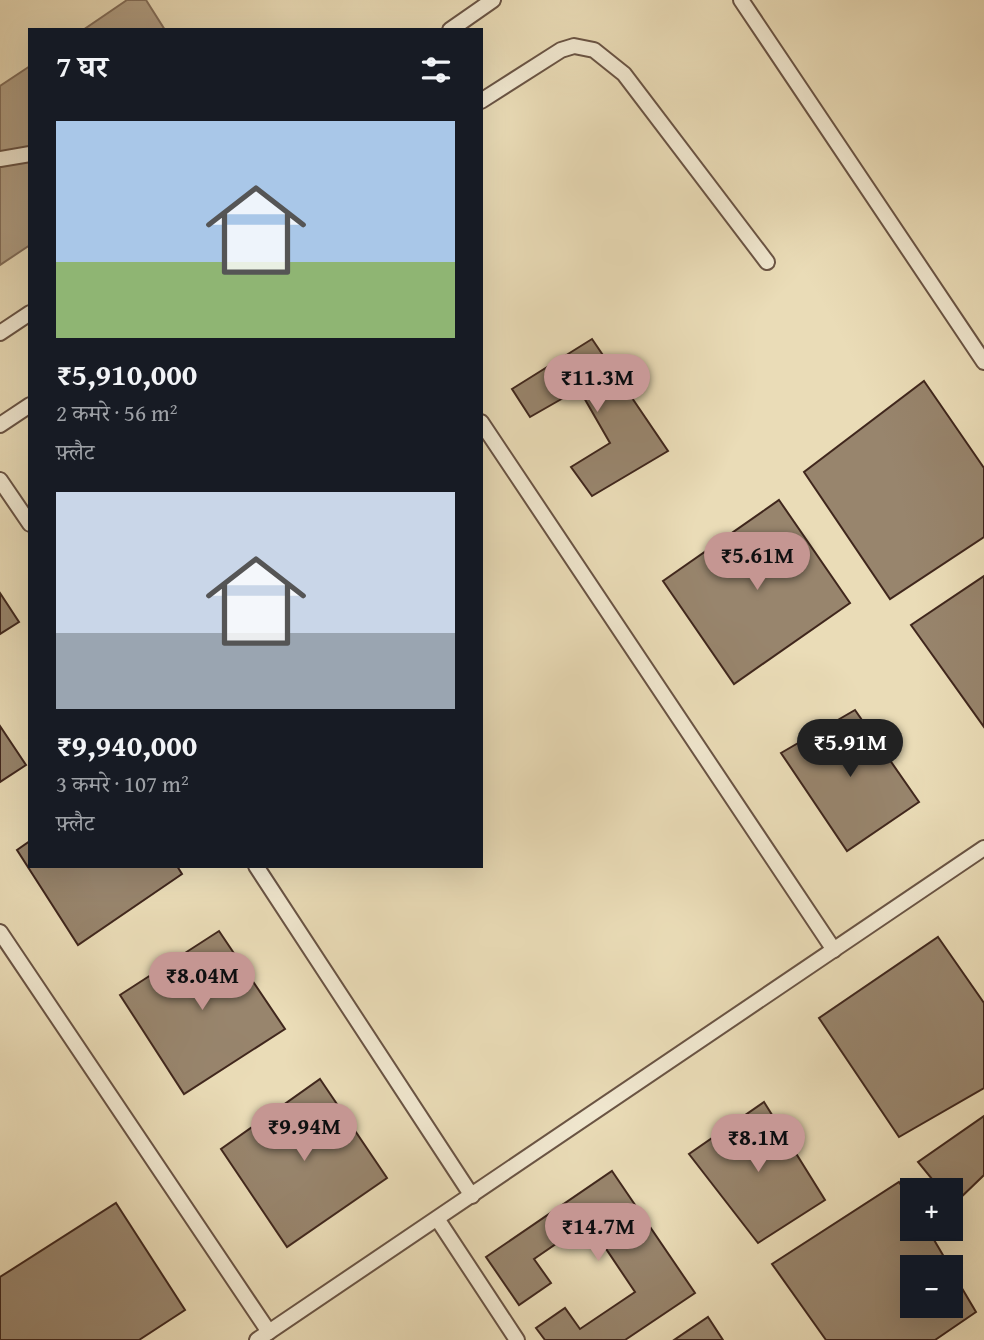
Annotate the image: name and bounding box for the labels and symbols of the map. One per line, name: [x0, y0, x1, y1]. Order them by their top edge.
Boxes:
pin: ₹11.3M: [540, 354, 654, 414]
pin: ₹5.61M: [700, 532, 814, 592]
pin: ₹5.91M: [793, 720, 907, 779]
pin: ₹8.04M: [145, 953, 259, 1012]
pin: ₹9.94M: [247, 1104, 361, 1163]
pin: ₹8.1M: [709, 1114, 807, 1174]
pin: ₹14.7M: [541, 1204, 655, 1263]

